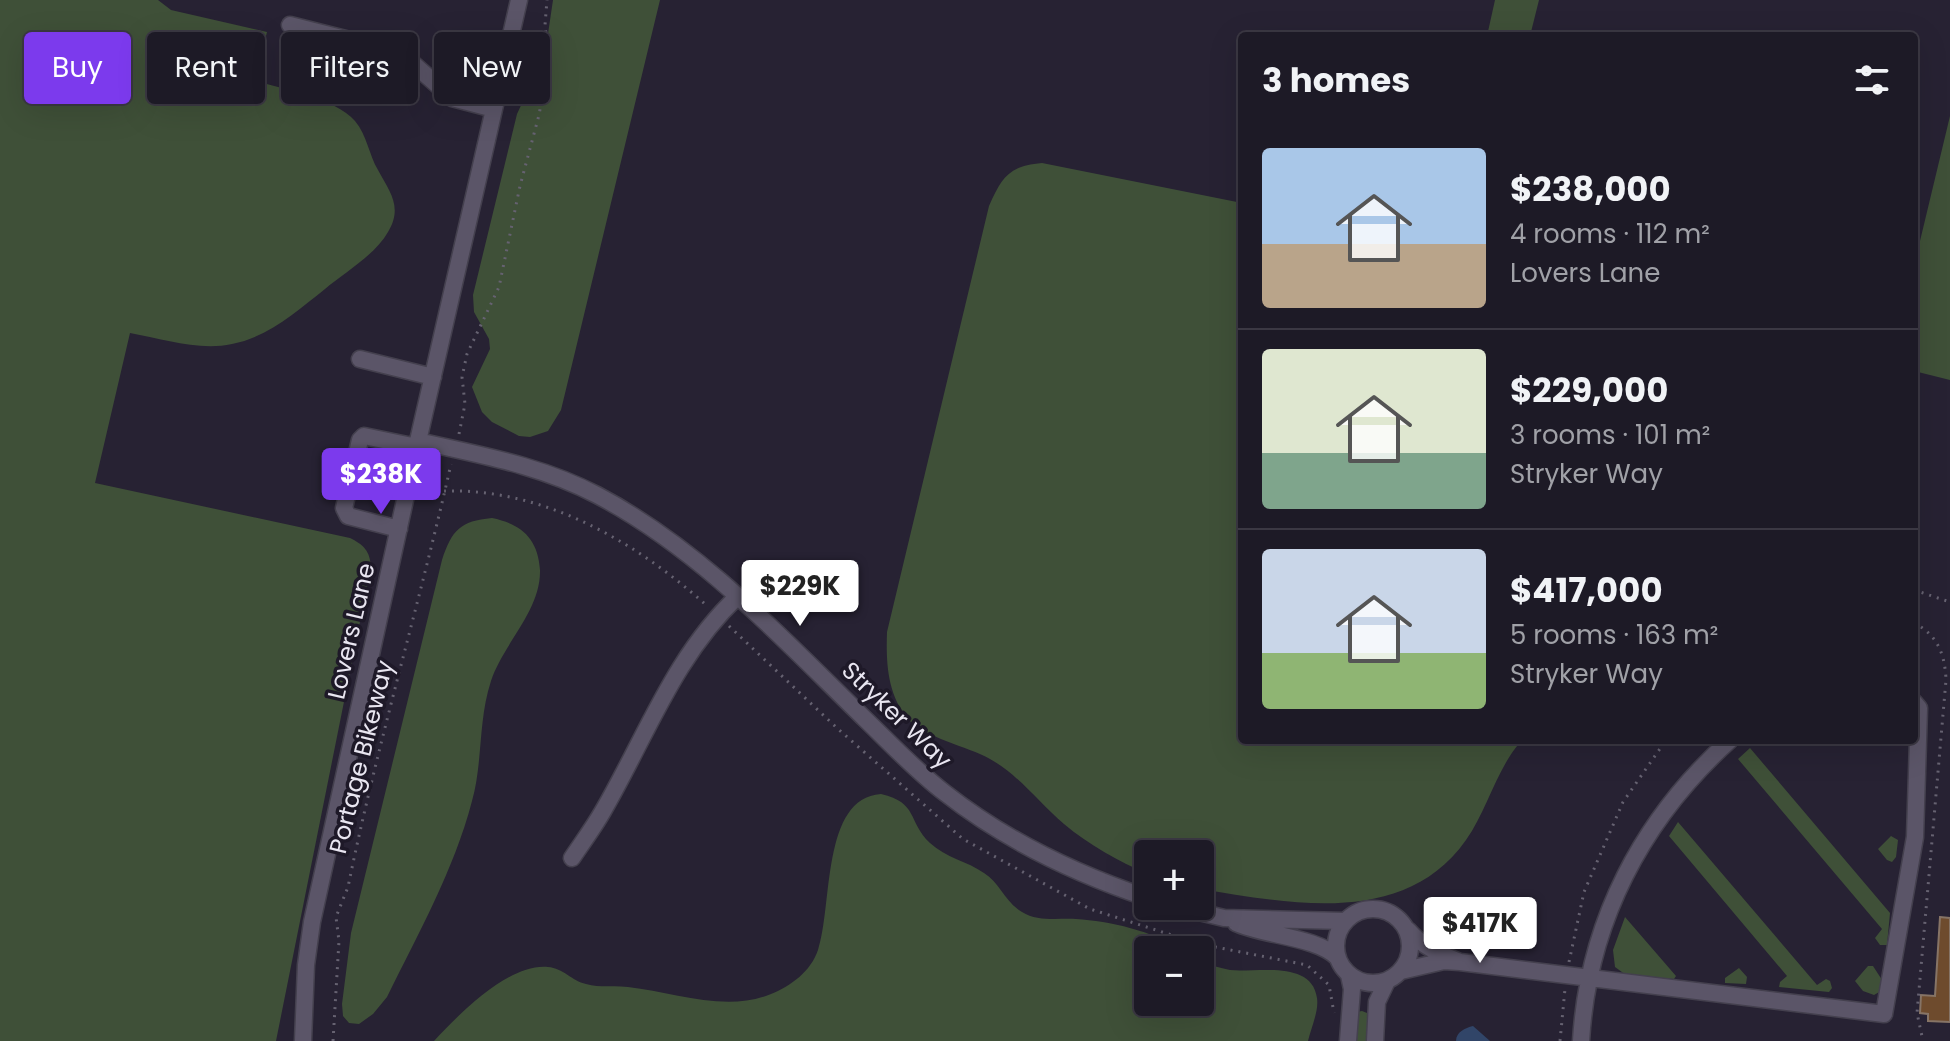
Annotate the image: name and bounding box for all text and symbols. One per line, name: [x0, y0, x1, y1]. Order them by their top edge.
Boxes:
chip: Buy: [24, 32, 131, 104]
chip: Rent: [147, 32, 265, 104]
chip: Filters: [281, 32, 418, 104]
chip: New: [434, 32, 550, 104]
text: 3 homes: [1262, 56, 1410, 104]
icon: filters: [1850, 58, 1894, 102]
text: $238,000: [1510, 165, 1671, 213]
icon: home: [1326, 180, 1422, 276]
text: 4 rooms · 112 m²: [1510, 216, 1710, 252]
text: Lovers Lane: [1510, 255, 1660, 291]
text: $229,000: [1510, 366, 1668, 414]
icon: home: [1326, 381, 1422, 477]
text: 3 rooms · 101 m²: [1510, 417, 1710, 453]
pin: $238K: [325, 448, 437, 516]
text: $238K: [340, 456, 422, 492]
text: Stryker Way: [1510, 456, 1663, 492]
street label: Lovers Lane: [319, 560, 383, 702]
pin: $229K: [744, 560, 856, 628]
text: $417,000: [1510, 566, 1663, 614]
text: $229K: [760, 568, 840, 604]
icon: home: [1326, 581, 1422, 677]
text: 5 rooms · 163 m²: [1510, 617, 1718, 653]
street label: Stryker Way: [835, 654, 960, 776]
street label: Portage Bikeway: [321, 656, 401, 857]
text: Stryker Way: [1510, 656, 1663, 692]
map controls: [1134, 840, 1214, 1016]
button: +: [1134, 840, 1214, 920]
pin: $417K: [1424, 897, 1536, 965]
text: $417K: [1442, 905, 1518, 941]
button: −: [1134, 936, 1214, 1016]

